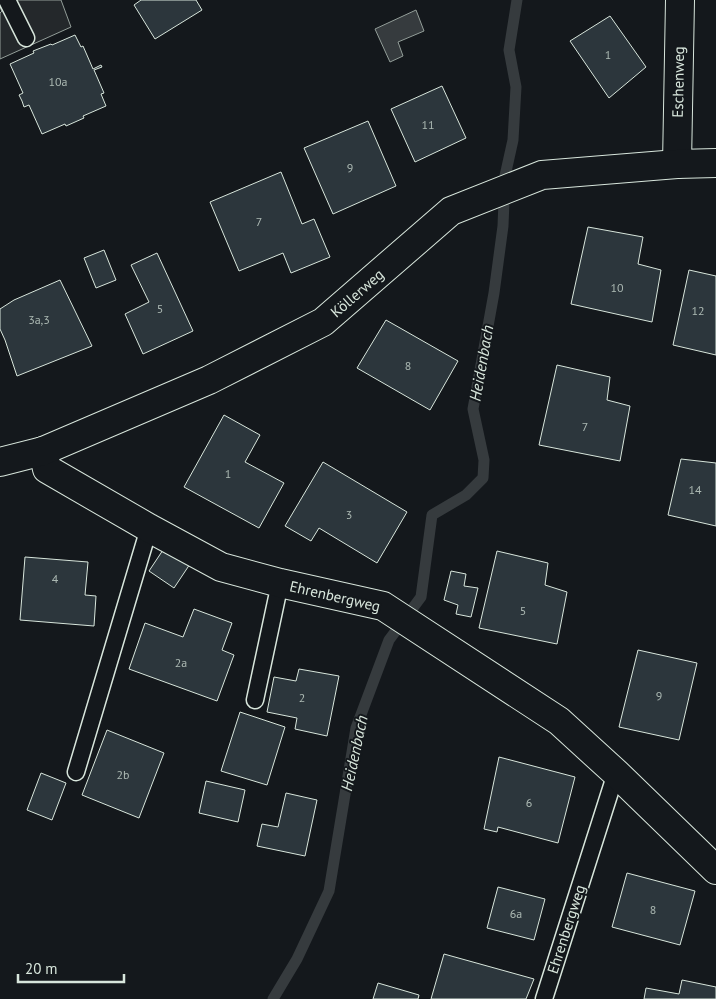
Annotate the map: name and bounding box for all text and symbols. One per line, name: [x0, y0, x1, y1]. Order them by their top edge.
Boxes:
street label: Eschenweg: [668, 46, 688, 118]
house number: 1: [605, 47, 611, 62]
house number: 10a: [48, 74, 68, 89]
house number: 11: [421, 117, 435, 132]
house number: 9: [347, 160, 353, 175]
house number: 7: [256, 214, 262, 229]
street label: Köllerweg: [326, 265, 388, 321]
house number: 10: [610, 280, 624, 295]
house number: 5: [157, 301, 163, 316]
house number: 12: [691, 303, 705, 318]
house number: 3a,3: [28, 312, 50, 327]
water label: Heidenbach: [464, 323, 498, 403]
house number: 8: [405, 358, 411, 373]
house number: 7: [582, 419, 588, 434]
house number: 1: [225, 466, 231, 481]
house number: 14: [688, 482, 702, 497]
house number: 3: [346, 507, 352, 522]
house number: 4: [52, 571, 59, 586]
street label: Ehrenbergweg: [288, 576, 382, 616]
house number: 5: [520, 603, 526, 618]
house number: 2a: [175, 655, 187, 670]
house number: 9: [656, 688, 662, 703]
house number: 2: [299, 690, 305, 705]
water label: Heidenbach: [336, 713, 372, 793]
house number: 2b: [116, 767, 130, 782]
house number: 6: [526, 795, 532, 810]
street label: Ehrenbergweg: [543, 882, 589, 976]
house number: 8: [650, 902, 656, 917]
house number: 6a: [510, 906, 522, 921]
scale bar: [18, 952, 124, 984]
text: 20 m: [25, 959, 58, 978]

